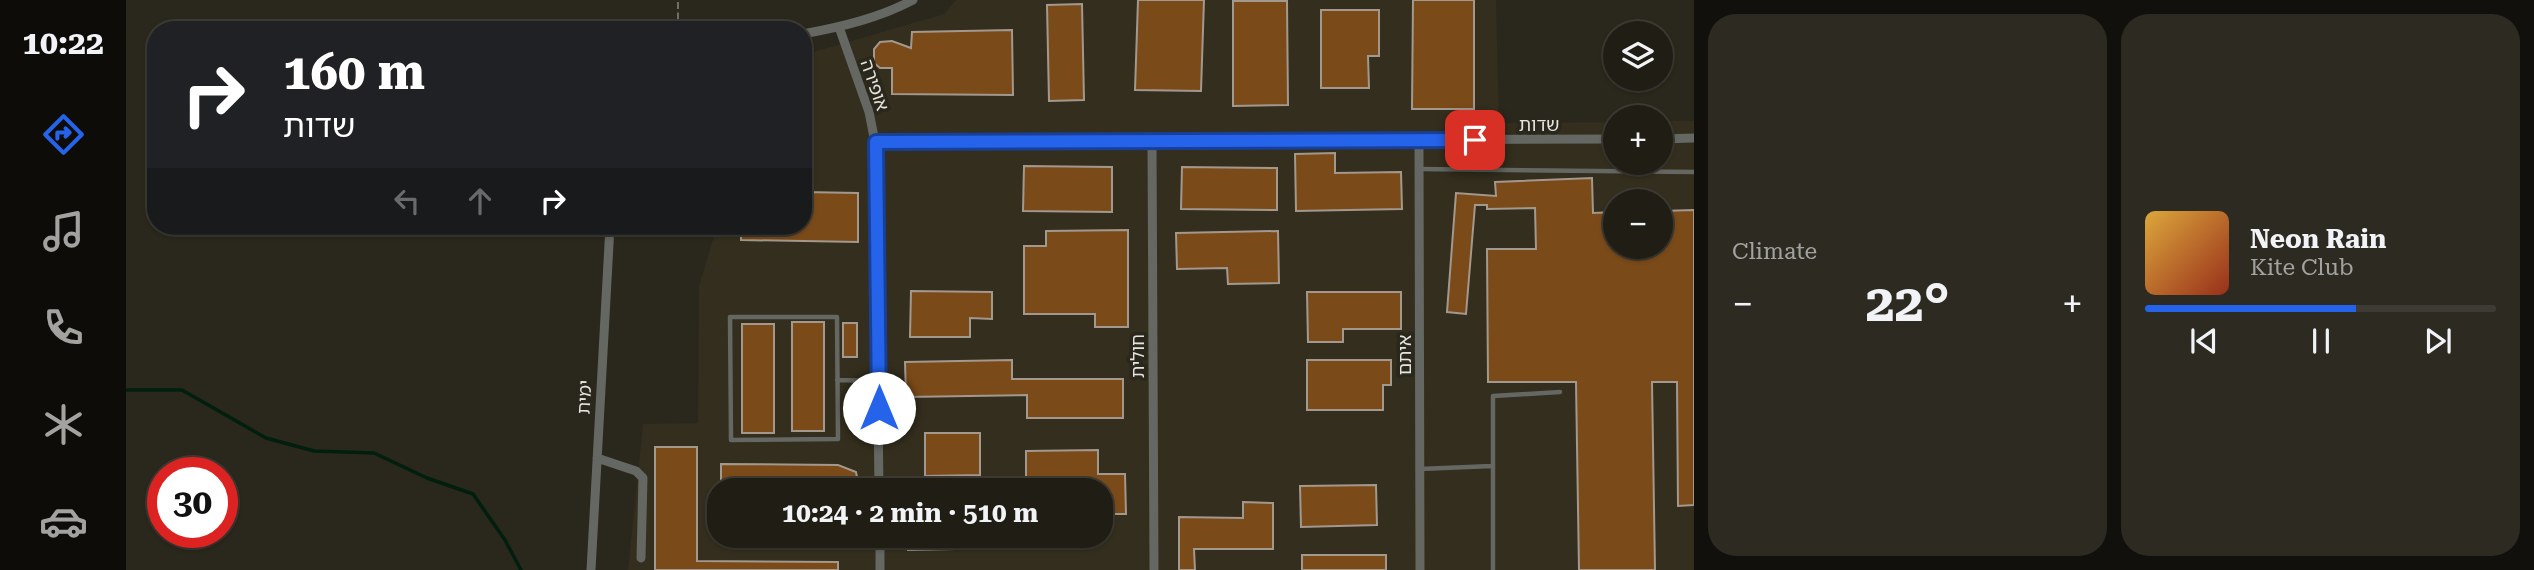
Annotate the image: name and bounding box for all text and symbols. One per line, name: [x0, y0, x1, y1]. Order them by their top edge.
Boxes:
map controls: [1603, 21, 1673, 259]
button: layers: [1603, 21, 1673, 91]
text: 10:22: [22, 24, 104, 62]
text: 160 m: [283, 44, 425, 101]
icon: right: [168, 49, 259, 140]
street label: אופירה: [856, 57, 894, 113]
button: +: [1603, 105, 1673, 175]
text: שדות: [283, 107, 355, 145]
icon: directions: [39, 110, 88, 159]
pin: [1445, 110, 1505, 170]
street label: שדות: [1519, 114, 1559, 135]
icon: arrive: [1456, 121, 1494, 159]
icon: left: [388, 182, 426, 220]
icon: ahead: [461, 182, 499, 220]
icon: right: [534, 182, 572, 220]
button: −: [1603, 189, 1673, 259]
icon: music: [39, 207, 88, 256]
text: Neon Rain: [2250, 224, 2386, 254]
text: Climate: [1732, 238, 1817, 265]
text: Kite Club: [2250, 254, 2354, 281]
text: 22°: [1865, 273, 1950, 334]
text: −: [1732, 282, 1753, 326]
text: +: [2062, 282, 2083, 326]
icon: phone: [39, 303, 88, 352]
icon: previous: [2185, 322, 2223, 360]
icon: pause: [2302, 322, 2340, 360]
icon: next: [2419, 322, 2457, 360]
street label: חולית: [1127, 334, 1148, 378]
street label: איתם: [1394, 335, 1415, 375]
position arrow: [842, 371, 916, 445]
street label: ימית: [573, 379, 595, 415]
icon: climate: [39, 400, 88, 449]
speed limit sign: 30: [147, 457, 238, 548]
icon: car: [39, 497, 88, 546]
text: 10:24 · 2 min · 510 m: [782, 498, 1038, 528]

